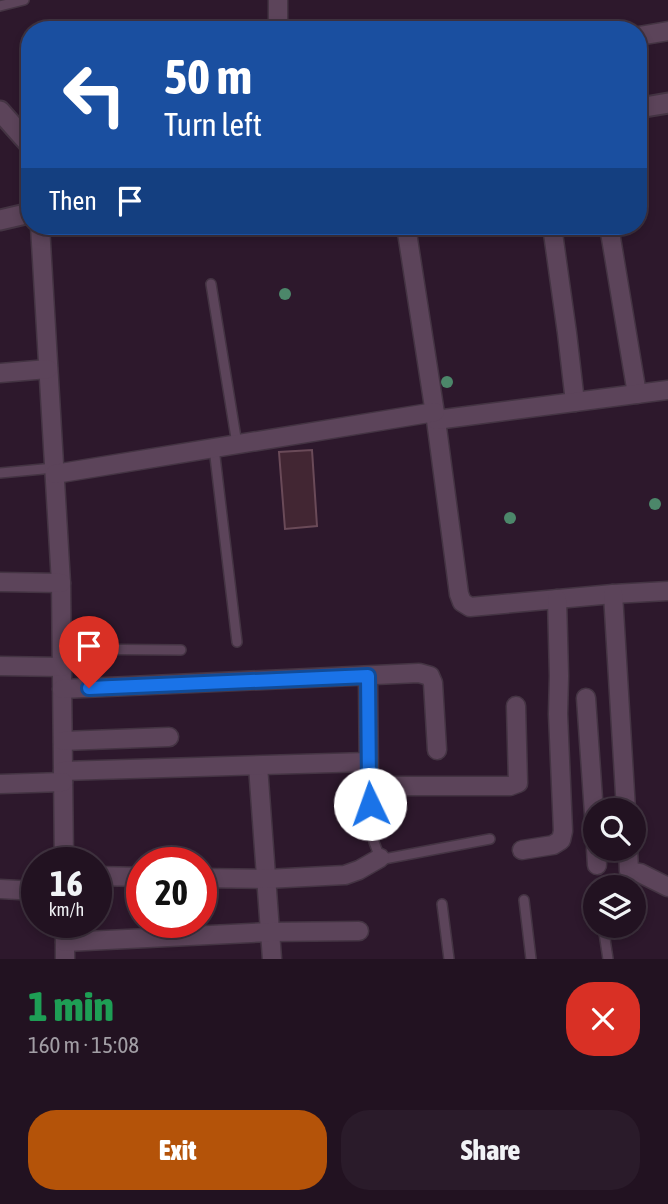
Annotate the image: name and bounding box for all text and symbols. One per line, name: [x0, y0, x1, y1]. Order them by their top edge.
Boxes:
text: 50 m: [164, 48, 252, 104]
icon: left: [49, 49, 140, 140]
text: Turn left: [164, 106, 262, 143]
icon: arrive: [111, 182, 149, 220]
text: Then: [49, 186, 97, 216]
pin: [59, 616, 119, 688]
icon: arrive: [70, 627, 108, 665]
position arrow: [333, 767, 407, 841]
map controls: [583, 798, 646, 938]
button: search: [583, 798, 646, 861]
speed limit sign: 20: [126, 847, 217, 938]
text: 16: [50, 863, 83, 903]
button: layers: [583, 875, 646, 938]
text: km/h: [49, 899, 84, 920]
text: 1 min: [28, 982, 114, 1030]
button: close: [566, 982, 640, 1056]
text: 160 m · 15:08: [28, 1032, 139, 1058]
button: Exit: [28, 1110, 327, 1190]
button: Share: [341, 1110, 640, 1190]

